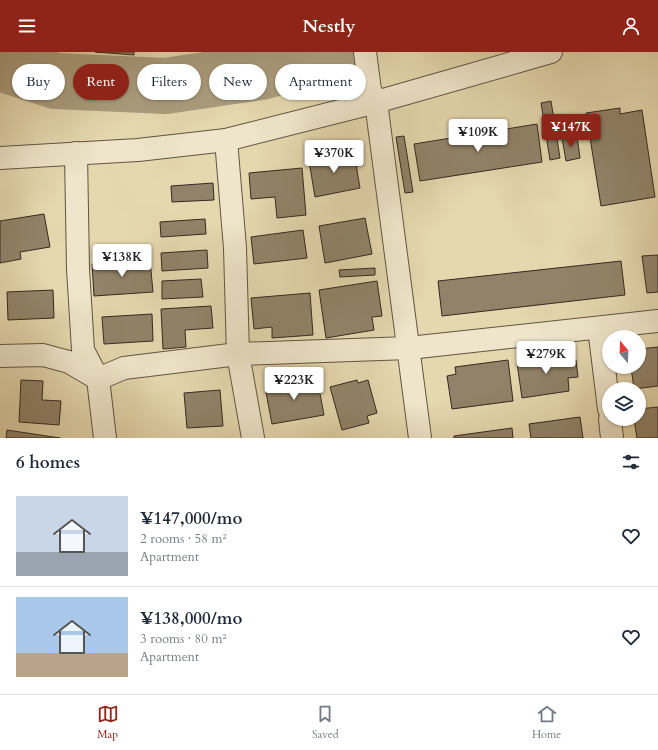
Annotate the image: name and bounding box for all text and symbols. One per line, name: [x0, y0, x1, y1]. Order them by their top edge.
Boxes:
text: Nestly: [302, 14, 356, 39]
icon: menu: [16, 15, 38, 37]
icon: person: [620, 15, 642, 37]
chip: Buy: [12, 64, 65, 100]
chip: Rent: [73, 64, 129, 100]
chip: Filters: [137, 64, 201, 100]
chip: New: [209, 64, 267, 100]
chip: Apartment: [275, 64, 366, 100]
pin: ¥147K: [543, 114, 599, 148]
text: ¥147K: [551, 118, 591, 136]
pin: ¥109K: [450, 119, 506, 153]
text: ¥109K: [458, 123, 498, 141]
pin: ¥370K: [306, 140, 362, 174]
text: ¥370K: [314, 144, 354, 162]
pin: ¥138K: [94, 244, 150, 278]
text: ¥138K: [102, 248, 142, 266]
north arrow: [602, 330, 646, 374]
map controls: [602, 330, 646, 426]
pin: ¥279K: [518, 341, 574, 375]
text: ¥279K: [526, 345, 566, 363]
pin: ¥223K: [266, 367, 322, 401]
text: ¥223K: [274, 371, 314, 389]
button: layers: [602, 382, 646, 426]
text: 6 homes: [16, 451, 80, 474]
icon: filters: [620, 451, 642, 473]
text: ¥147,000/mo: [140, 507, 242, 530]
icon: home: [48, 512, 96, 560]
icon: heart: [620, 525, 642, 547]
text: 2 rooms · 58 m²: [140, 530, 227, 548]
text: Apartment: [140, 548, 199, 566]
text: ¥138,000/mo: [140, 607, 242, 630]
icon: home: [48, 613, 96, 661]
icon: heart: [620, 626, 642, 648]
text: 3 rooms · 80 m²: [140, 630, 227, 648]
text: Apartment: [140, 648, 199, 666]
tab: Map: [97, 703, 119, 742]
tab: Saved: [312, 703, 339, 742]
tab: Home: [532, 703, 561, 742]

